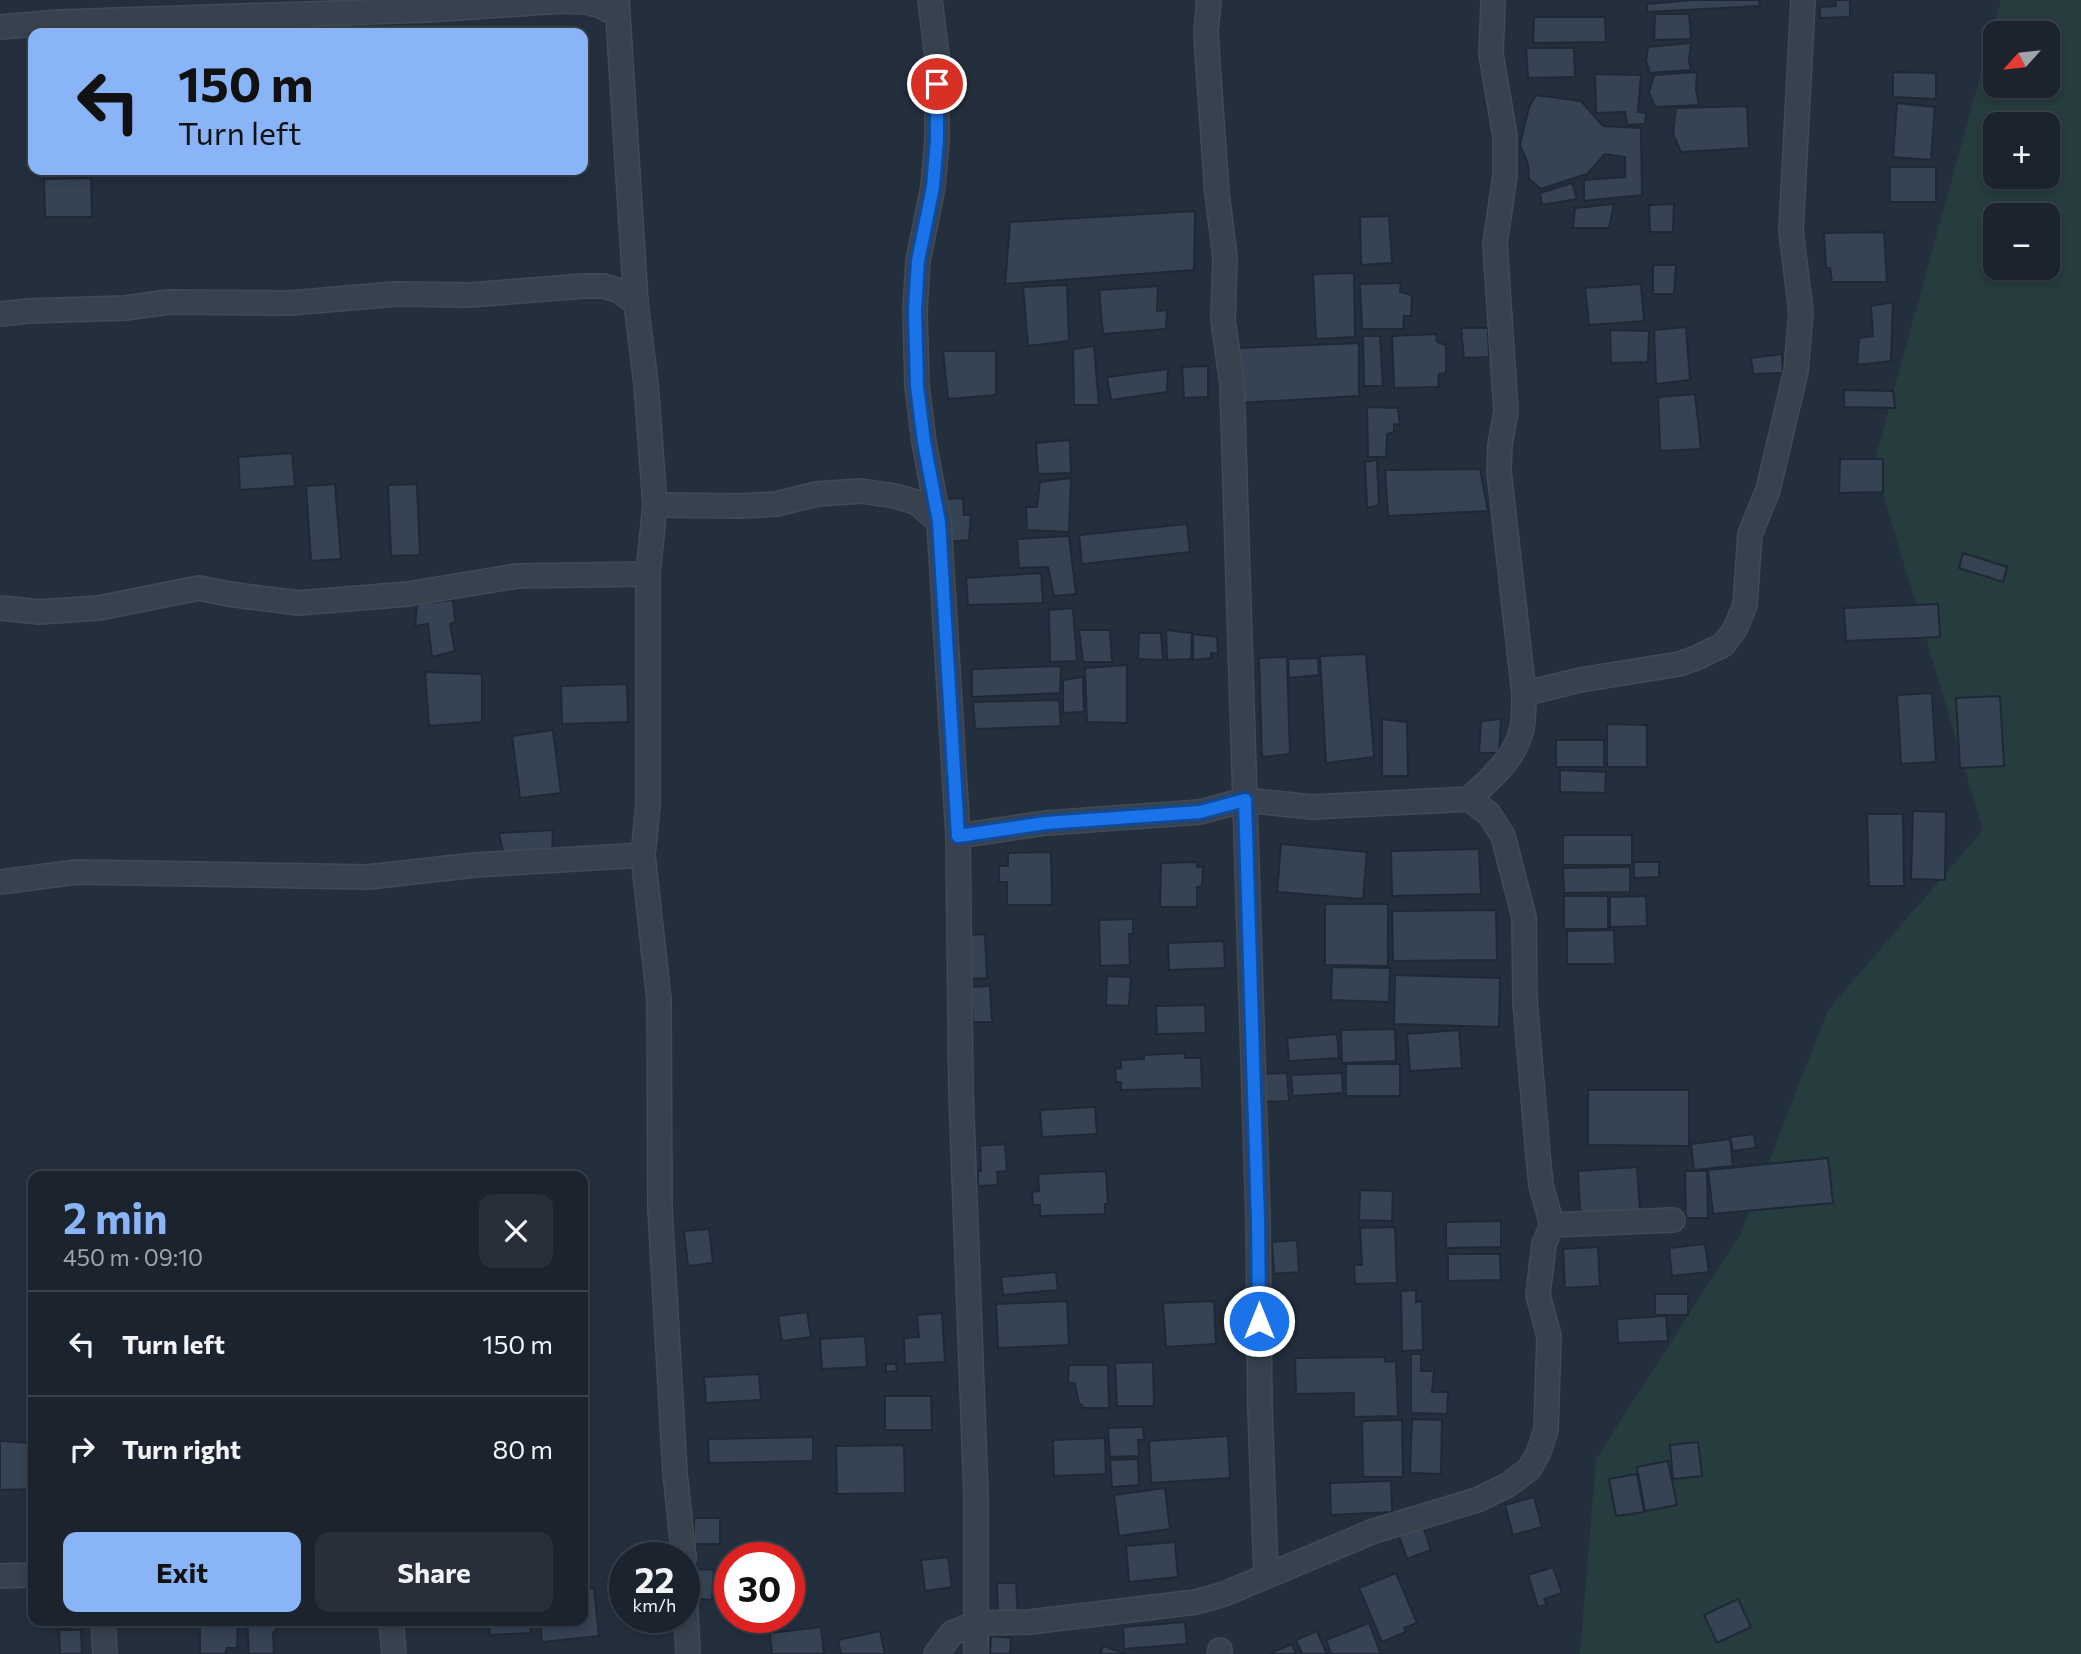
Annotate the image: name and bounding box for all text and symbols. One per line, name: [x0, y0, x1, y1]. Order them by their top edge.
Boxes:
north arrow: [1983, 21, 2060, 98]
map controls: [1983, 21, 2060, 280]
text: 150 m: [178, 52, 313, 112]
pin: [907, 54, 967, 114]
icon: left: [63, 56, 154, 147]
icon: arrive: [918, 65, 956, 103]
text: Turn left: [178, 112, 302, 152]
button: +: [1983, 112, 2060, 189]
button: −: [1983, 203, 2060, 280]
text: 2 min: [63, 1191, 168, 1243]
button: close: [479, 1194, 553, 1268]
text: 450 m · 09:10: [63, 1243, 203, 1271]
position arrow: [1222, 1284, 1296, 1358]
icon: left: [63, 1325, 101, 1363]
text: Turn left: [122, 1328, 225, 1359]
text: 150 m: [482, 1328, 553, 1359]
icon: right: [63, 1430, 101, 1468]
text: Turn right: [122, 1433, 241, 1464]
text: 80 m: [493, 1433, 553, 1464]
button: Exit: [63, 1532, 301, 1612]
button: Share: [315, 1532, 553, 1612]
speed limit sign: 30: [714, 1542, 805, 1633]
text: 22: [635, 1557, 674, 1600]
text: km/h: [633, 1594, 676, 1616]

